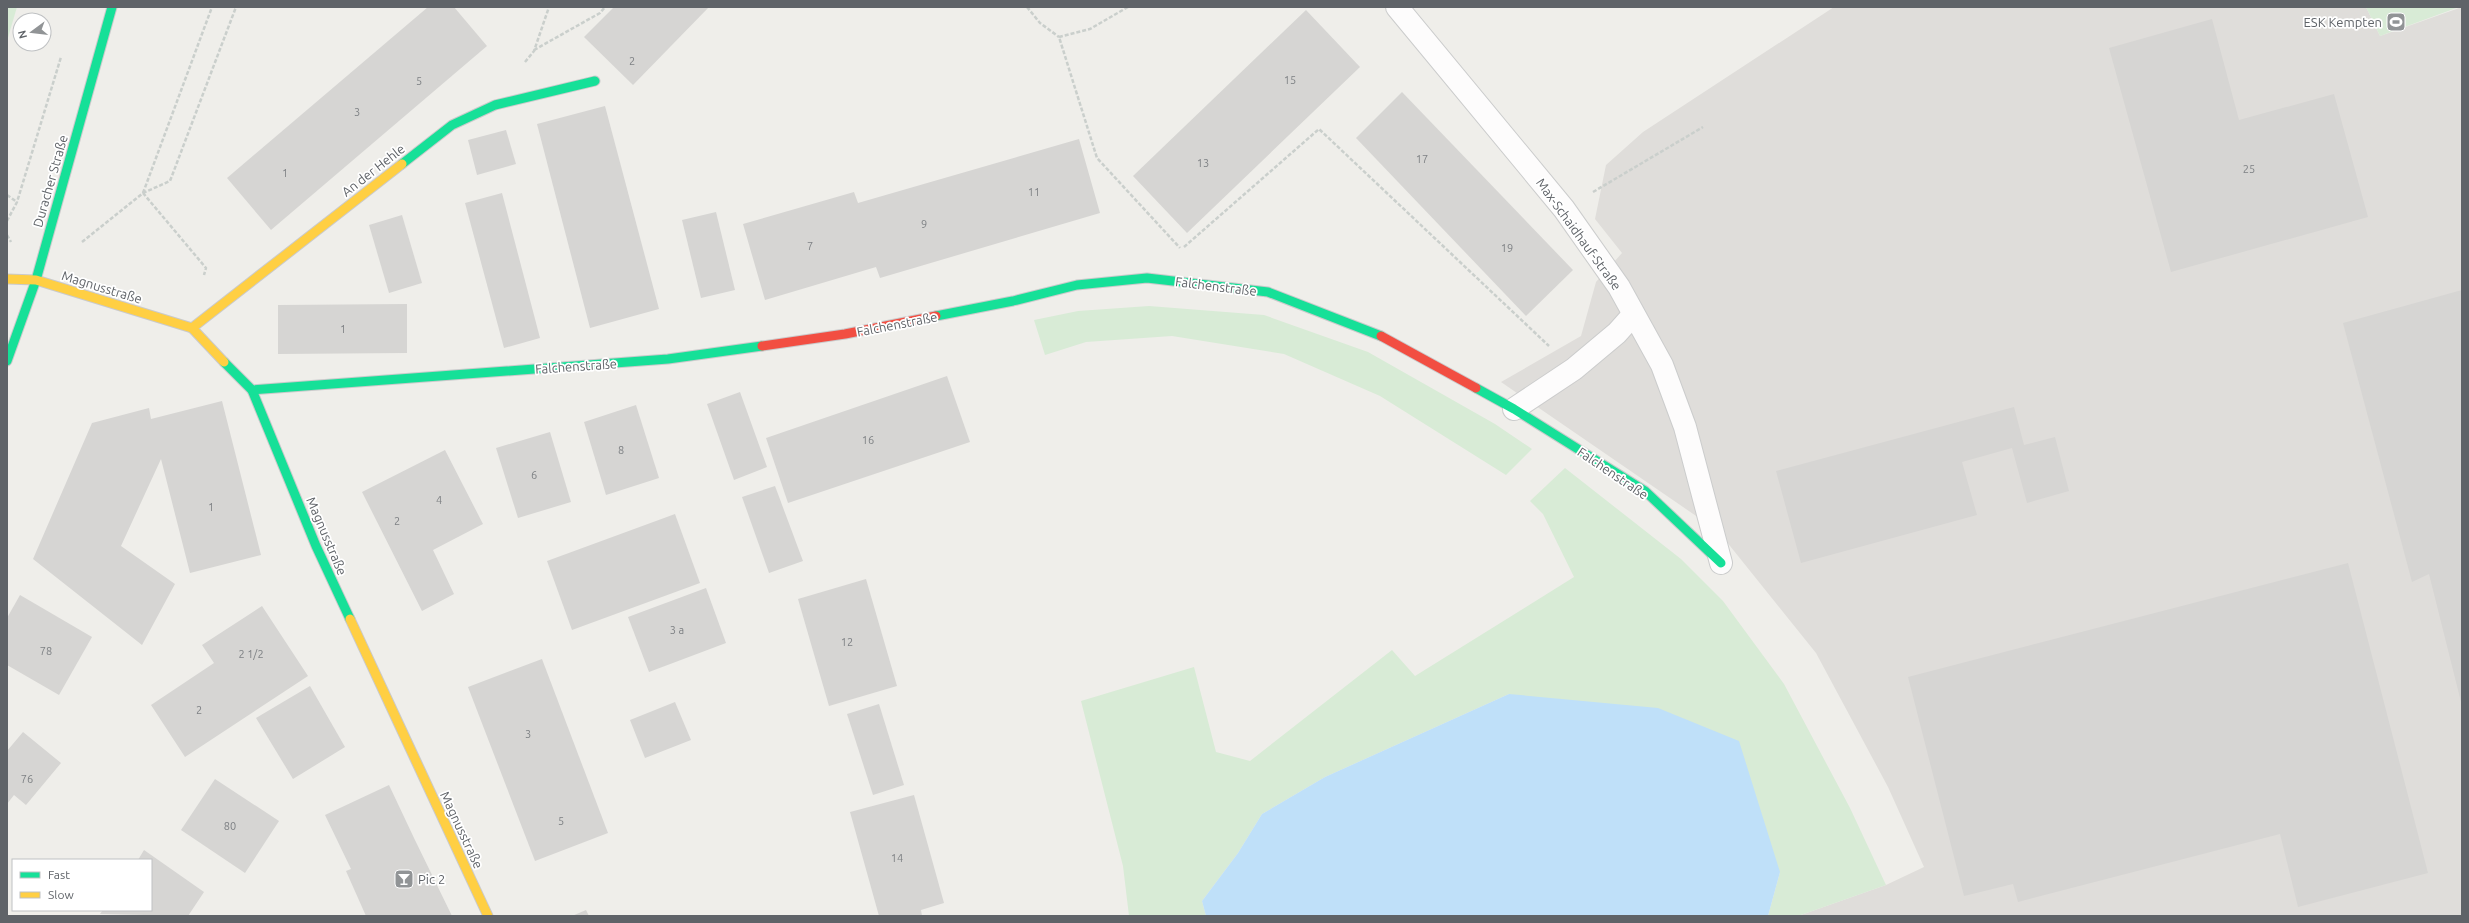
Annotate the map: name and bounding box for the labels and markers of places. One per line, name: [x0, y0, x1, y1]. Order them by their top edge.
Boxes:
sports icon: ESK Kempten: [2385, 11, 2407, 33]
place label: ESK Kempten: [2304, 15, 2382, 29]
bar icon: Pic 2: [393, 868, 415, 890]
place label: Pic 2: [418, 872, 445, 886]

